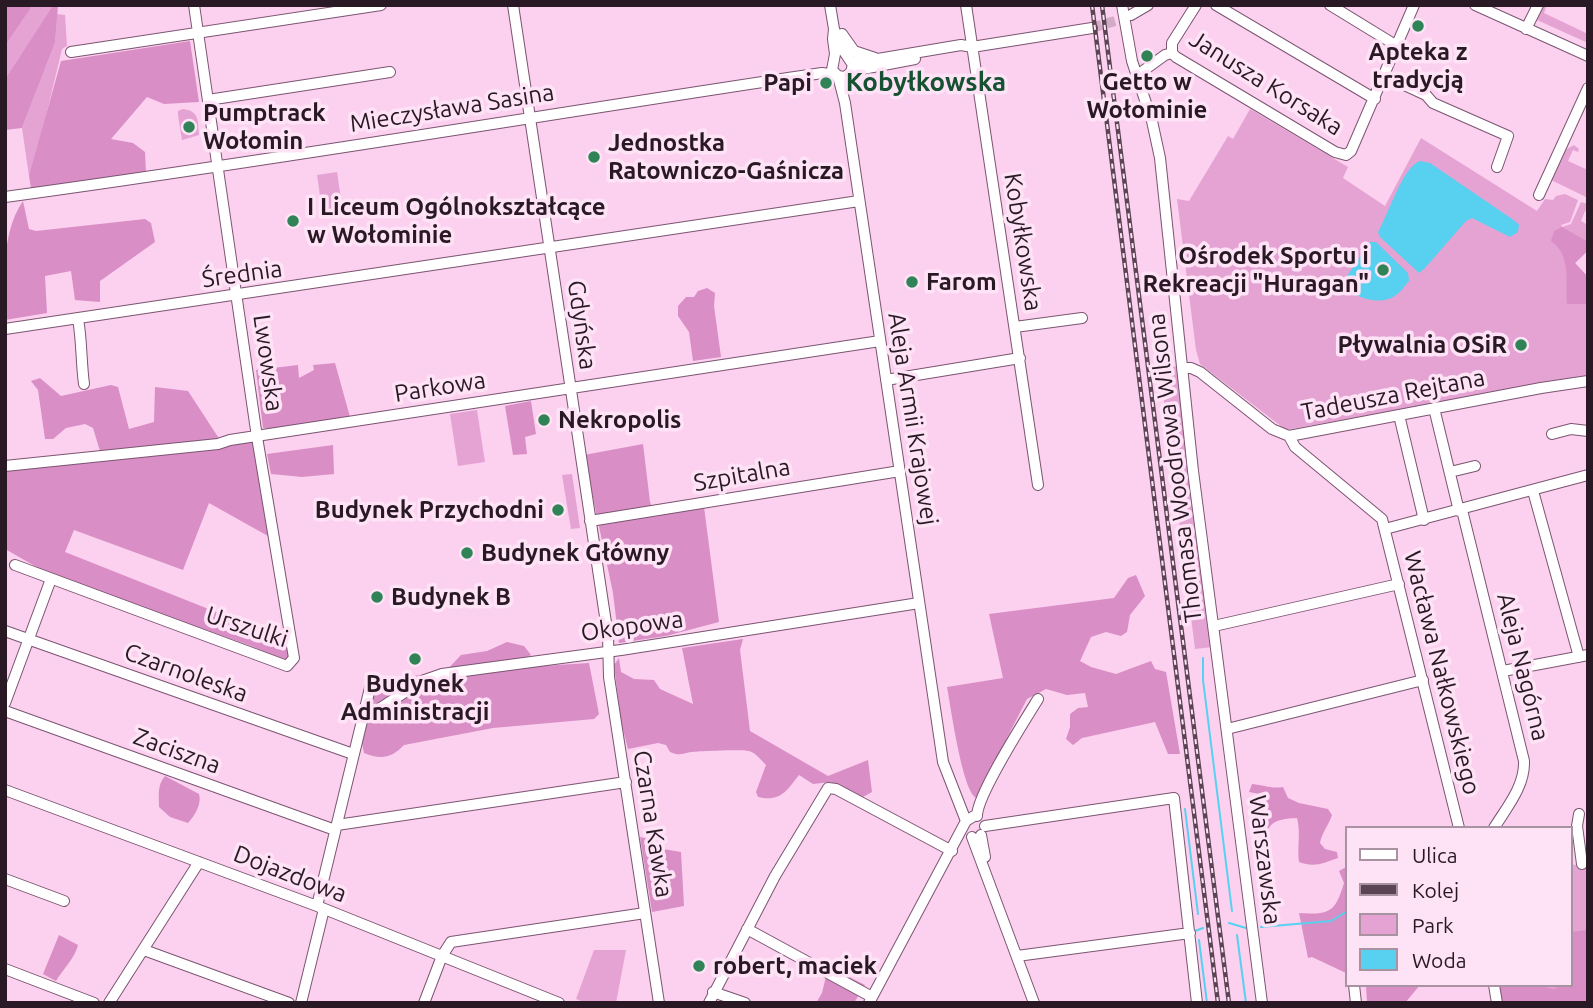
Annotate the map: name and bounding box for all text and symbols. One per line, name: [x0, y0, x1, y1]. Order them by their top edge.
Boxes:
marker: Apteka z tradycją: [1410, 18, 1426, 34]
street label: Janusza Korsaka: [1184, 24, 1348, 142]
place label: Apteka z tradycją: [1369, 38, 1467, 94]
marker: Getto w Wołominie: [1139, 48, 1155, 64]
district label: Kobyłkowska: [846, 66, 1006, 98]
place label: Getto w Wołominie: [1087, 68, 1207, 124]
place label: Papi: [763, 69, 812, 97]
marker: Papi: [818, 75, 834, 91]
street label: Mieczysława Sasina: [348, 78, 556, 138]
place label: Pumptrack Wołomin: [203, 99, 326, 155]
marker: Pumptrack Wołomin: [181, 119, 197, 135]
place label: Jednostka Ratowniczo-Gaśnicza: [608, 129, 844, 185]
marker: Jednostka Ratowniczo-Gaśnicza: [586, 149, 602, 165]
street label: Kobyłkowska: [998, 171, 1048, 313]
place label: I Liceum Ogólnokształcące w Wołominie: [307, 193, 606, 249]
marker: I Liceum Ogólnokształcące w Wołominie: [285, 213, 301, 229]
place label: Ośrodek Sportu i Rekreacji "Huragan": [1143, 242, 1369, 298]
street label: Średnia: [200, 254, 284, 294]
marker: Ośrodek Sportu i Rekreacji "Huragan": [1375, 262, 1391, 278]
place label: Farom: [926, 268, 997, 296]
marker: Farom: [904, 274, 920, 290]
street label: Gdyńska: [561, 278, 603, 372]
street label: Aleja Armii Krajowej: [882, 311, 944, 527]
street label: Thomasa Woodrowa Wilsona: [1142, 312, 1208, 624]
street label: Lwowska: [247, 313, 289, 413]
place label: Pływalnia OSiR: [1337, 331, 1507, 359]
marker: Pływalnia OSiR: [1513, 337, 1529, 353]
street label: Tadeusza Rejtana: [1299, 363, 1487, 427]
street label: Parkowa: [392, 366, 488, 408]
place label: Nekropolis: [558, 406, 681, 434]
marker: Nekropolis: [536, 412, 552, 428]
street label: Szpitalna: [691, 452, 793, 498]
place label: Budynek Przychodni: [315, 496, 544, 524]
marker: Budynek Przychodni: [550, 502, 566, 518]
place label: Budynek Główny: [481, 539, 669, 567]
marker: Budynek Główny: [459, 545, 475, 561]
street label: Wacława Nałkowskiego: [1398, 548, 1486, 798]
place label: Budynek B: [391, 583, 511, 611]
marker: Budynek B: [369, 589, 385, 605]
street label: Aleja Nagórna: [1491, 590, 1555, 744]
street label: Urszulki: [202, 600, 292, 654]
street label: Okopowa: [579, 605, 685, 647]
street label: Czarnoleska: [120, 637, 252, 709]
marker: Budynek Administracji: [407, 651, 423, 667]
place label: Budynek Administracji: [341, 670, 489, 726]
street label: Zaciszna: [130, 722, 224, 780]
street label: Czarna Kawka: [627, 748, 679, 900]
street label: Warszawska: [1243, 794, 1287, 926]
legend: [1344, 826, 1572, 987]
street label: Dojazdowa: [229, 839, 351, 909]
text: Ulica: [1412, 843, 1457, 867]
text: Kolej: [1412, 878, 1459, 902]
text: Park: [1412, 913, 1454, 937]
text: Woda: [1412, 948, 1466, 972]
place label: robert, maciek: [713, 952, 877, 980]
marker: robert, maciek: [691, 958, 707, 974]

